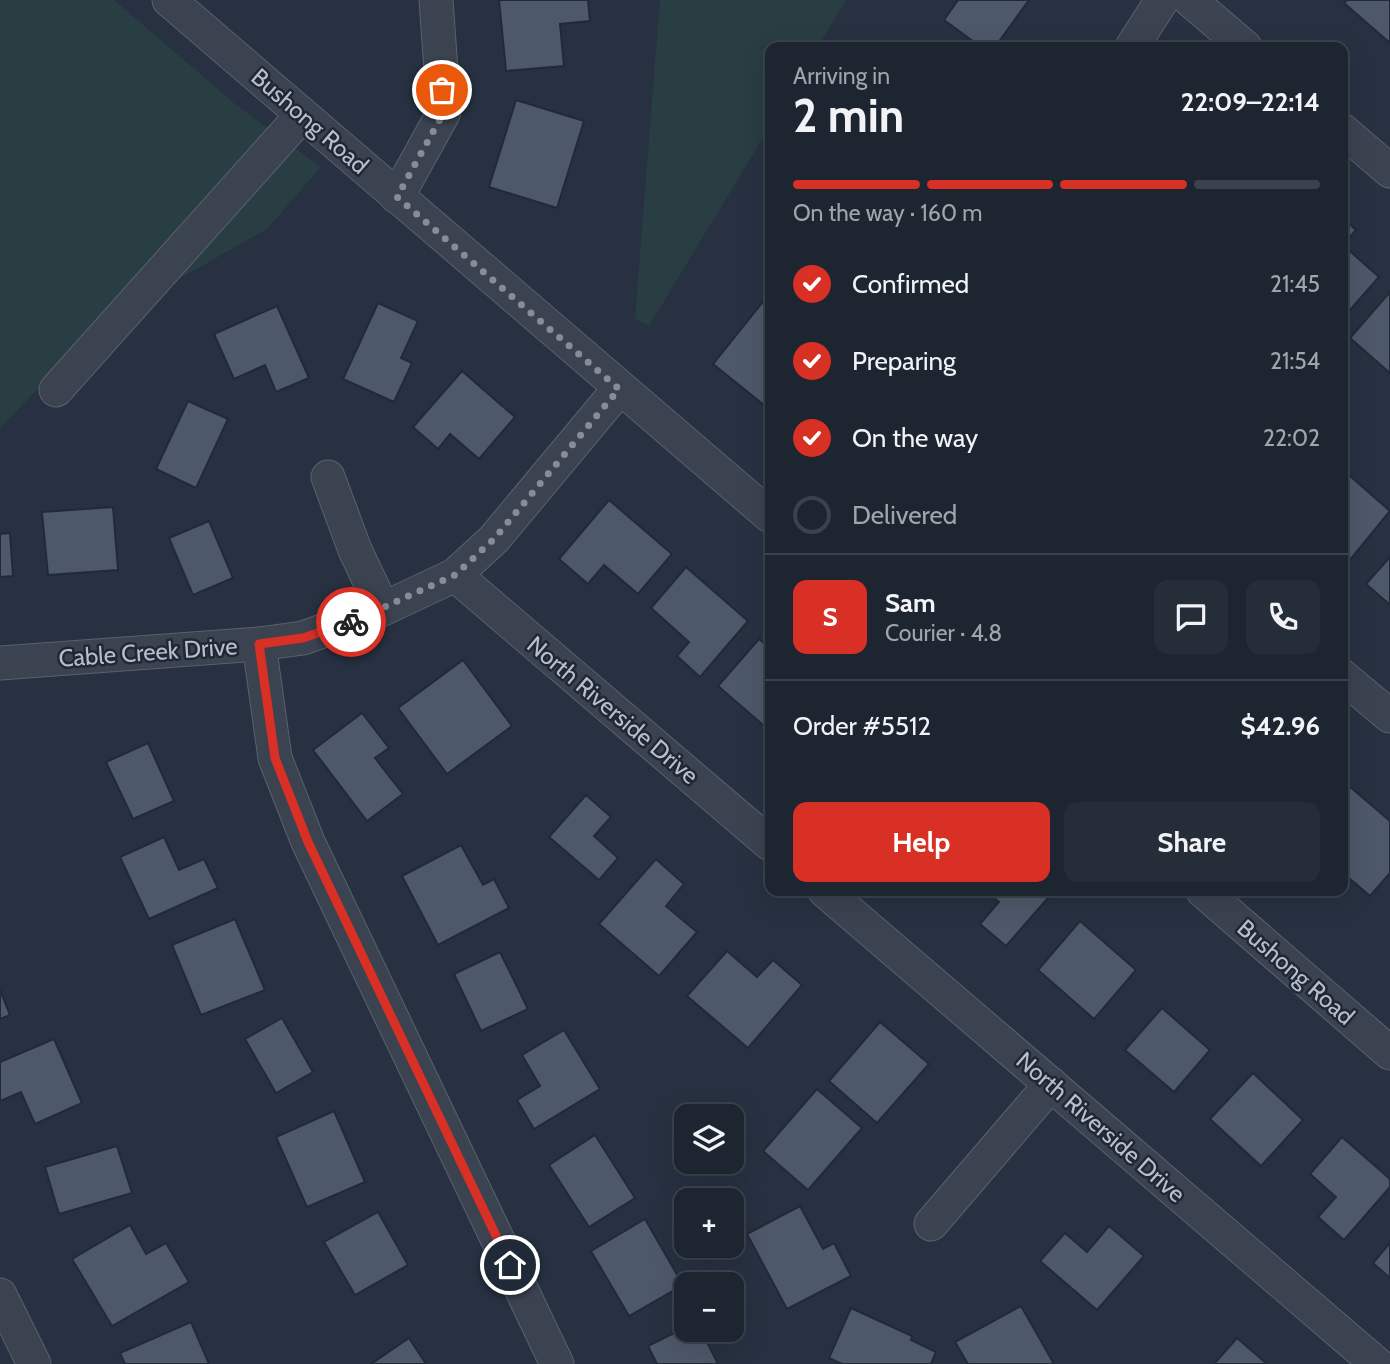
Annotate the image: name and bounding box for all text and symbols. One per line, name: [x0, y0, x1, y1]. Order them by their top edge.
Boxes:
pin: [412, 60, 472, 120]
street label: Bushong Road: [245, 62, 375, 180]
text: Arriving in: [793, 62, 890, 90]
icon: bag: [423, 71, 461, 109]
text: 22:09–22:14: [1181, 86, 1320, 118]
text: 2 min: [793, 88, 904, 144]
text: On the way · 160 m: [793, 199, 982, 227]
icon: check: [793, 265, 831, 303]
text: Confirmed: [852, 268, 969, 300]
text: 21:45: [1270, 270, 1320, 298]
icon: check: [793, 342, 831, 380]
text: Preparing: [852, 345, 956, 377]
text: 21:54: [1270, 347, 1320, 375]
icon: check: [793, 419, 831, 457]
text: On the way: [852, 422, 978, 454]
text: 22:02: [1263, 424, 1320, 452]
text: Delivered: [852, 499, 957, 531]
button: chat: [1154, 580, 1228, 654]
button: phone: [1246, 580, 1320, 654]
courier: [316, 587, 386, 657]
text: Sam: [885, 587, 936, 619]
text: S: [822, 601, 838, 633]
icon: bike: [332, 603, 370, 641]
text: Courier · 4.8: [885, 619, 1002, 647]
street label: North Riverside Drive: [521, 630, 705, 790]
street label: Cable Creek Drive: [58, 631, 238, 673]
text: Order #5512: [793, 710, 931, 742]
text: $42.96: [1240, 710, 1320, 742]
button: Help: [793, 802, 1050, 882]
button: Share: [1064, 802, 1320, 882]
street label: Bushong Road: [1231, 913, 1361, 1031]
street label: North Riverside Drive: [1011, 1046, 1191, 1208]
map controls: [674, 1104, 744, 1342]
button: layers: [674, 1104, 744, 1174]
button: +: [674, 1188, 744, 1258]
pin: [480, 1235, 540, 1295]
icon: home: [491, 1246, 529, 1284]
button: −: [674, 1272, 744, 1342]

